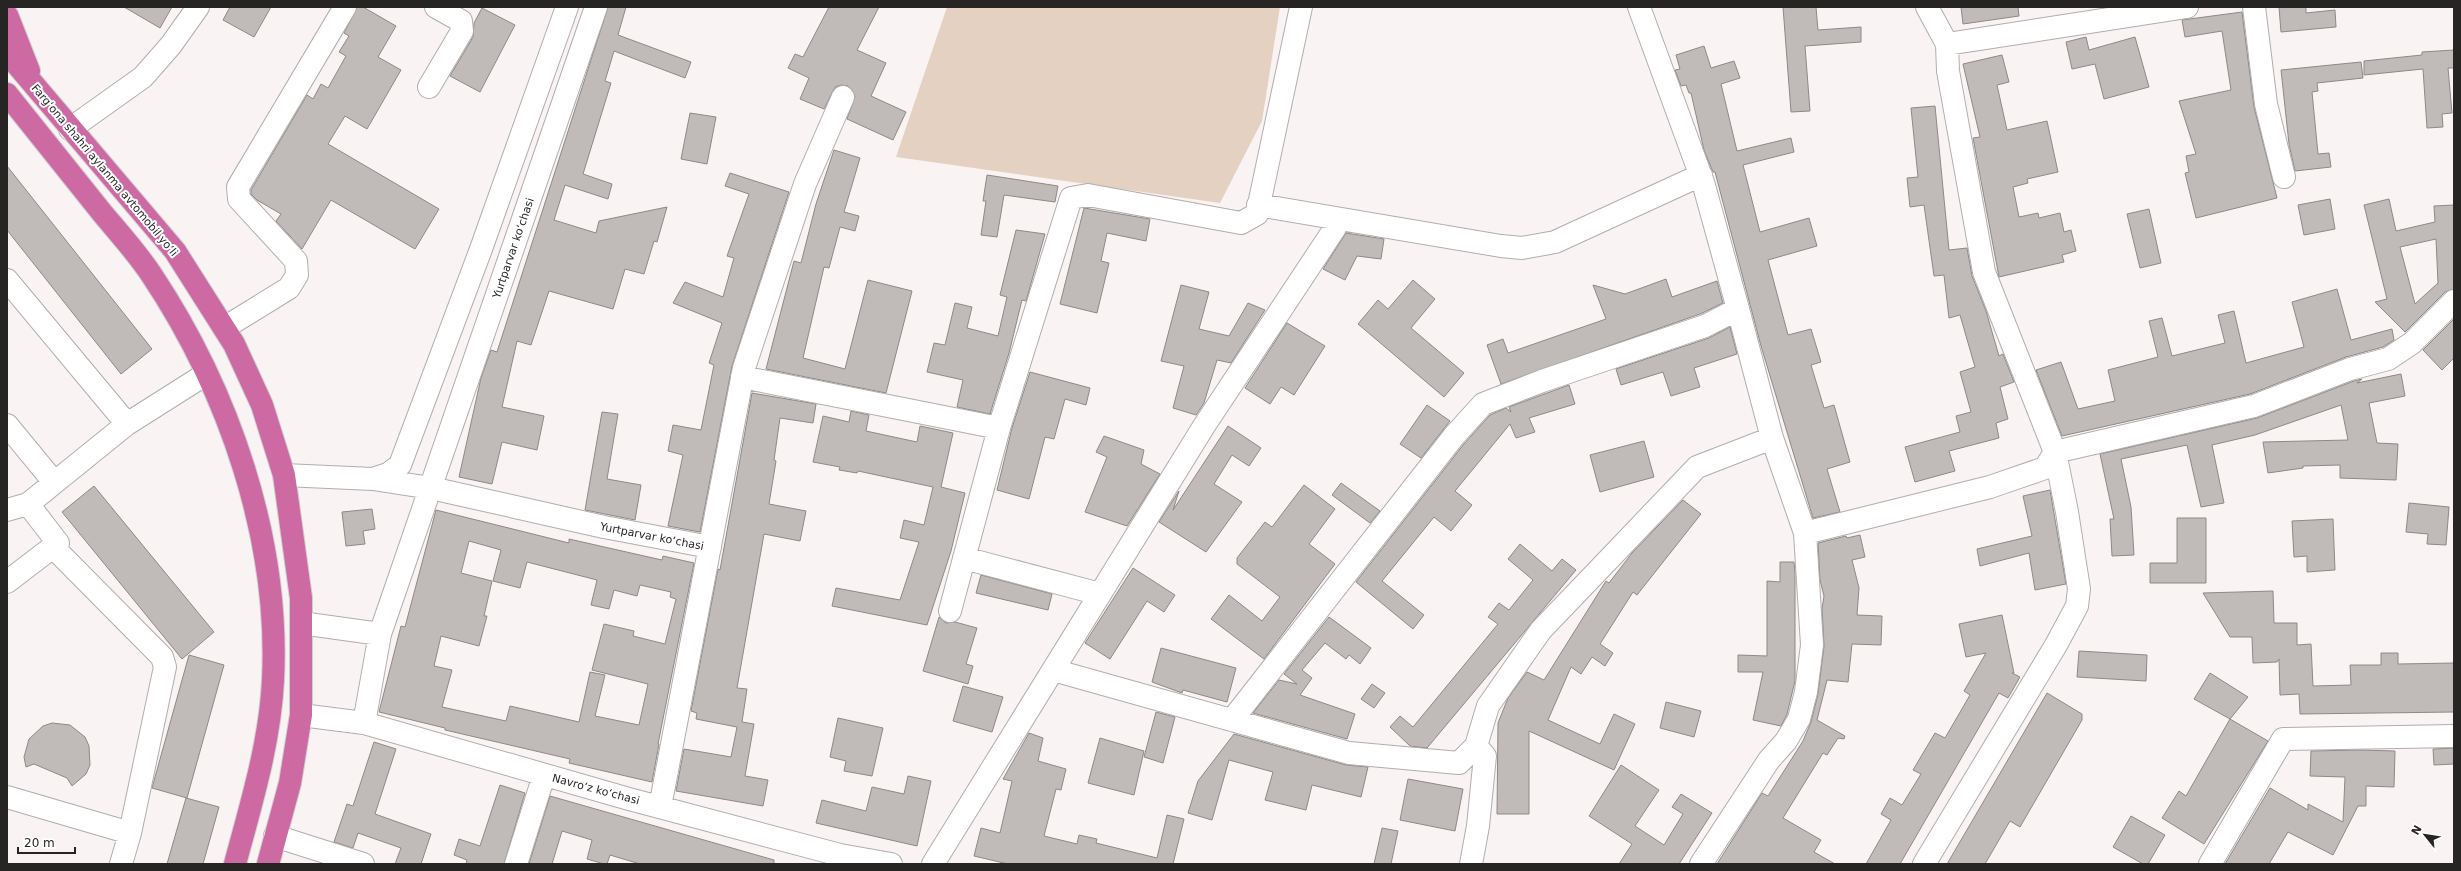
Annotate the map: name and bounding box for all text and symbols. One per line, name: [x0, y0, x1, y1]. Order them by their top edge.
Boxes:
street label: Fargʻona shahri aylanma avtomobil yoʻli: [29, 82, 180, 259]
street label: Yurtparvar koʻchasi: [490, 196, 537, 301]
street label: Yurtparvar koʻchasi: [598, 520, 705, 553]
street label: Navroʻz koʻchasi: [551, 772, 641, 807]
north arrow: [2405, 815, 2445, 855]
text: N: [2409, 823, 2425, 837]
scale bar: [18, 829, 75, 855]
text: 20 m: [24, 836, 55, 850]

